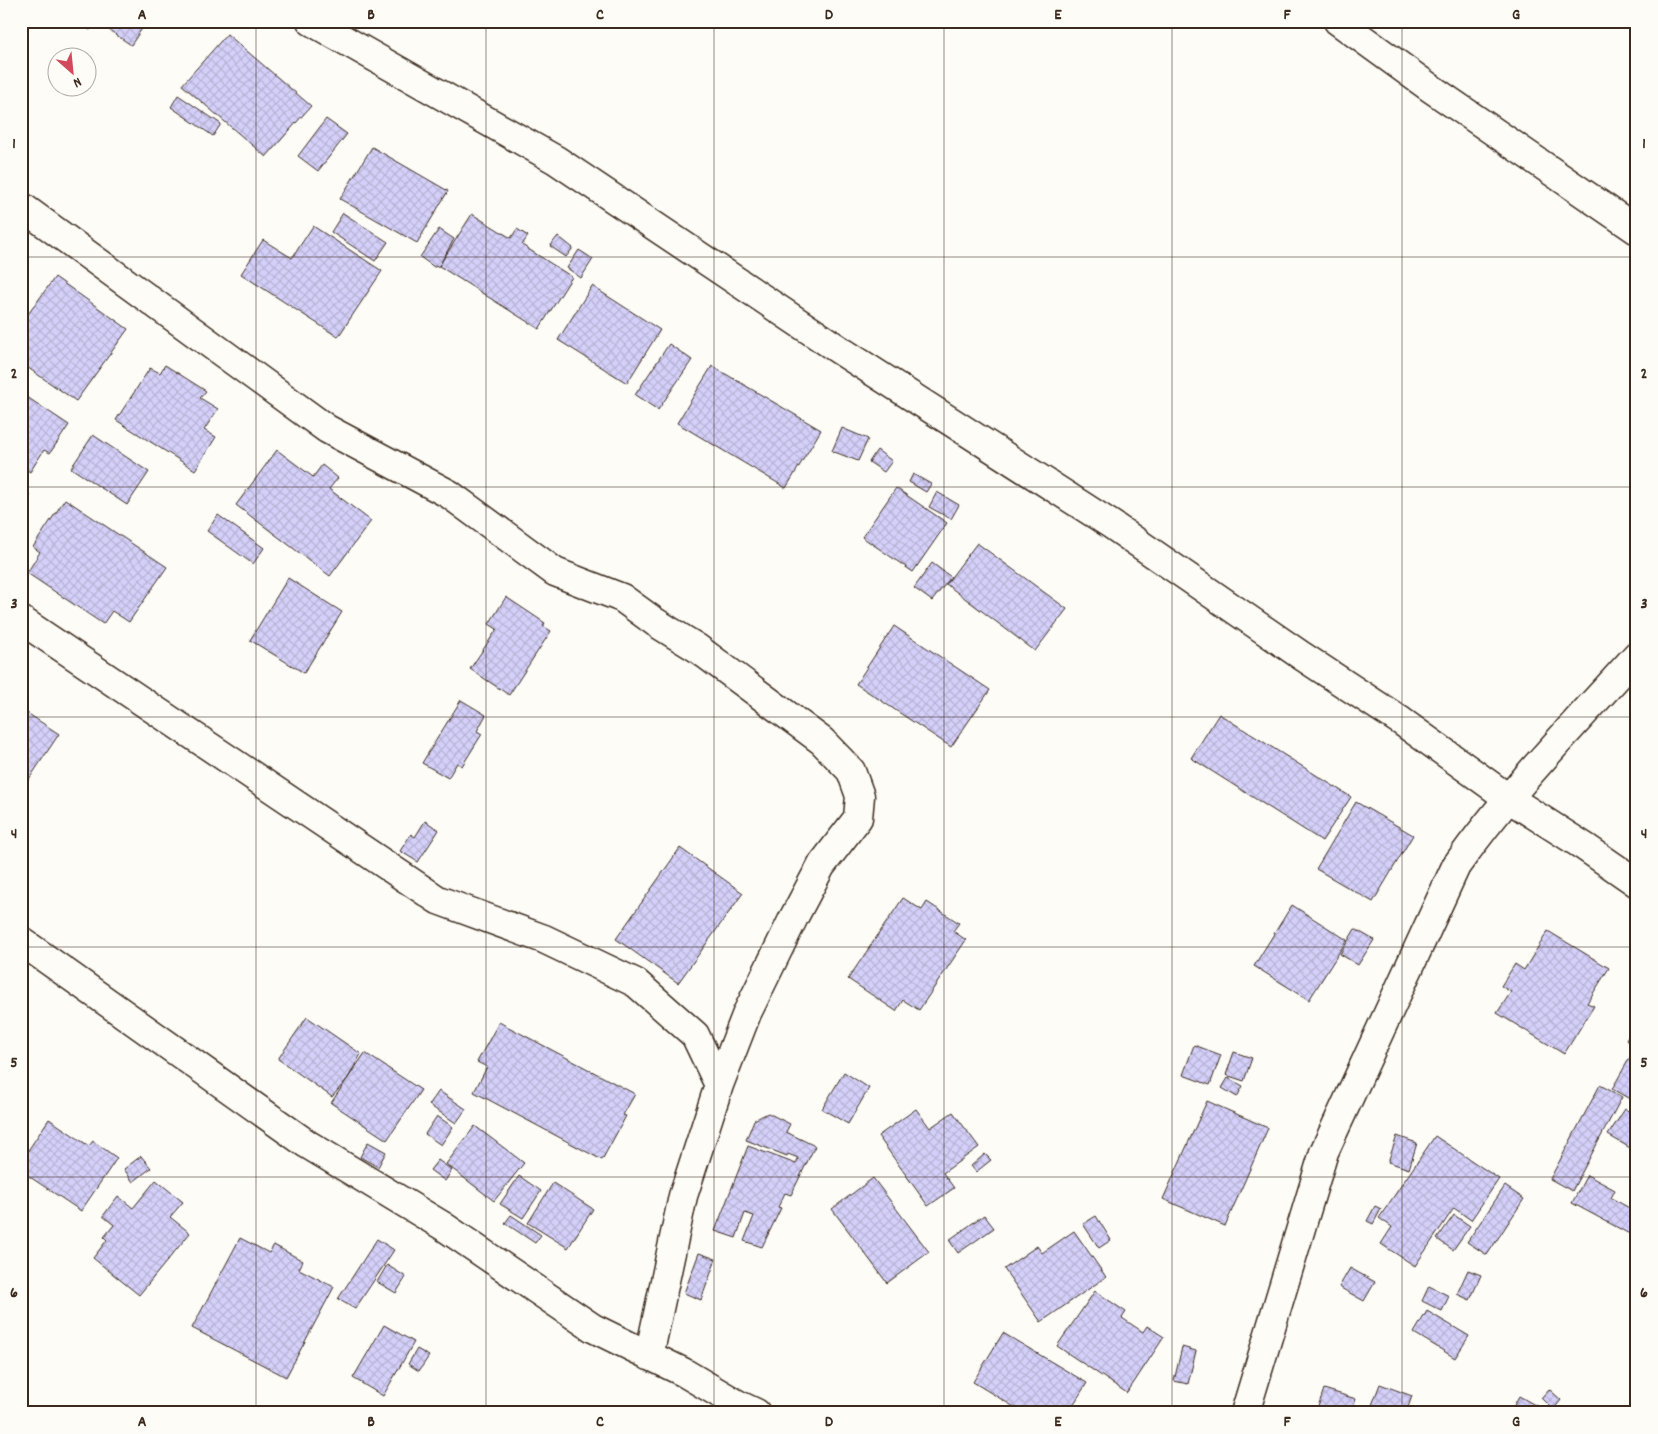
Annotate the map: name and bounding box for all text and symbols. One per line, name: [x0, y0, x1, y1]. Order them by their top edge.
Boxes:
text: A: [138, 4, 147, 27]
text: B: [367, 4, 375, 27]
text: C: [596, 4, 604, 27]
text: D: [825, 4, 834, 27]
text: E: [1054, 4, 1062, 27]
text: F: [1283, 4, 1291, 27]
text: G: [1512, 4, 1520, 27]
north arrow: [48, 48, 98, 98]
text: N: [69, 71, 85, 92]
text: 1: [12, 133, 16, 156]
text: 1: [1642, 133, 1646, 156]
text: 2: [11, 363, 18, 386]
text: 2: [1641, 363, 1648, 386]
text: 3: [10, 593, 18, 616]
text: 3: [1640, 593, 1648, 616]
text: 4: [11, 823, 17, 846]
text: 4: [1641, 823, 1647, 846]
text: 5: [10, 1052, 18, 1075]
text: 5: [1640, 1052, 1648, 1075]
text: 6: [10, 1282, 18, 1305]
text: 6: [1640, 1282, 1648, 1305]
text: A: [138, 1411, 147, 1434]
text: B: [367, 1411, 375, 1434]
text: C: [596, 1411, 604, 1434]
text: D: [825, 1411, 834, 1434]
text: E: [1054, 1411, 1062, 1434]
text: F: [1283, 1411, 1291, 1434]
text: G: [1512, 1411, 1520, 1434]

